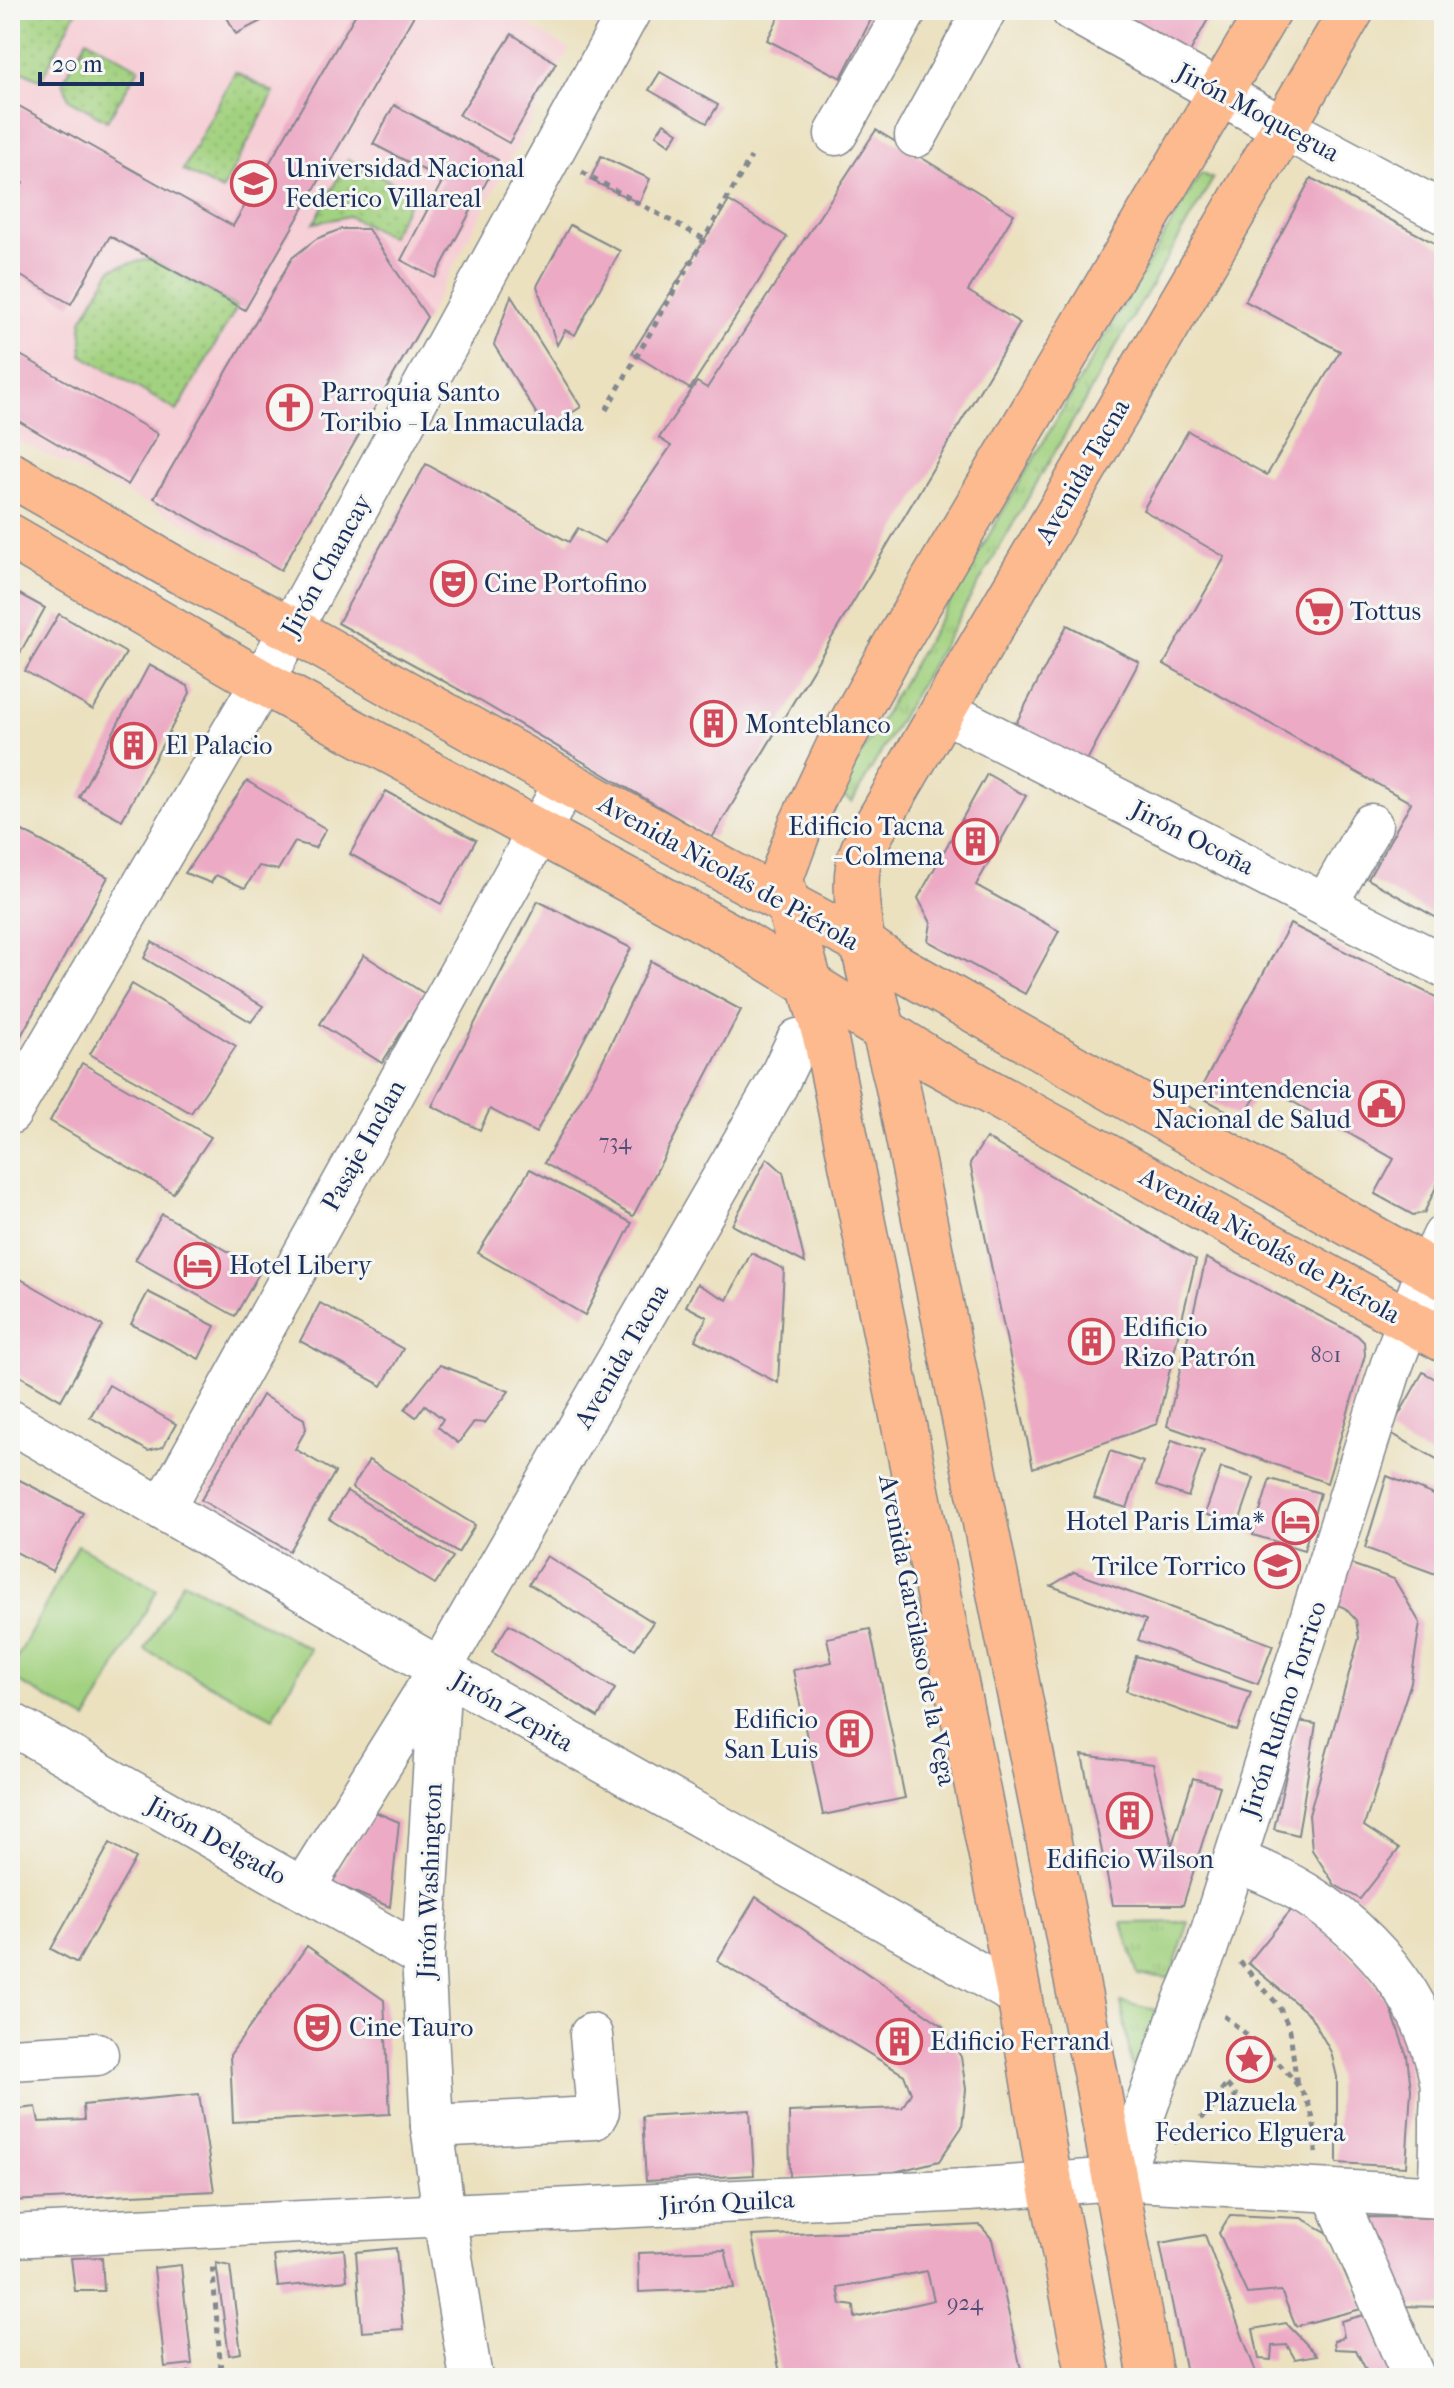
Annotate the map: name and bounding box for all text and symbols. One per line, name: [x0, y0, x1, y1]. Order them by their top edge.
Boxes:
scale bar: [40, 36, 142, 86]
text: 20 m: [52, 50, 103, 78]
street label: Jirón Moquegua: [1169, 55, 1346, 169]
place label: Universidad Nacional Federico Villareal: [285, 153, 524, 214]
school or university icon: Universidad Nacional Federico Villareal: [230, 159, 278, 207]
place label: Parroquia Santo Toribio - La Inmaculada: [321, 377, 584, 438]
church icon: Parroquia Santo Toribio - La Inmaculada: [266, 383, 314, 431]
street label: Avenida Tacna: [1028, 393, 1137, 550]
street label: Jirón Chancay: [274, 488, 379, 643]
theatre icon: Cine Portofino: [429, 559, 477, 607]
place label: Cine Portofino: [484, 568, 647, 599]
supermarket icon: Tottus: [1295, 587, 1343, 635]
place label: Tottus: [1350, 596, 1421, 627]
building icon: Monteblanco: [690, 700, 738, 748]
place label: Monteblanco: [745, 709, 891, 740]
building icon: El Palacio: [110, 721, 158, 769]
place label: El Palacio: [165, 730, 272, 761]
street label: Avenida Nicolás de Piérola: [592, 787, 865, 958]
street label: Jirón Ocoña: [1124, 792, 1260, 882]
place label: Edificio Tacna - Colmena: [788, 811, 945, 872]
building icon: Edificio Tacna - Colmena: [951, 817, 999, 865]
street label: Pasaje Inclan: [315, 1074, 412, 1216]
place label: Superintendencia Nacional de Salud: [1152, 1074, 1352, 1135]
public building icon: Superintendencia Nacional de Salud: [1358, 1080, 1406, 1128]
house number: 734: [599, 1129, 632, 1155]
street label: Avenida Nicolás de Piérola: [1133, 1160, 1406, 1331]
hotel icon: Hotel Libery: [174, 1241, 222, 1289]
place label: Hotel Libery: [229, 1250, 373, 1281]
street label: Avenida Tacna: [567, 1278, 676, 1435]
place label: Edificio Rizo Patrón: [1123, 1312, 1256, 1373]
building icon: Edificio Rizo Patrón: [1068, 1318, 1116, 1366]
house number: 801: [1311, 1342, 1341, 1368]
street label: Avenida Garcilaso de la Vega: [872, 1471, 963, 1789]
hotel icon: Hotel Paris Lima*: [1272, 1497, 1320, 1545]
place label: Hotel Paris Lima*: [1065, 1506, 1265, 1537]
school or university icon: Trilce Torrico: [1253, 1542, 1301, 1590]
place label: Trilce Torrico: [1092, 1551, 1246, 1582]
street label: Jirón Rufino Torrico: [1233, 1597, 1333, 1823]
street label: Jirón Zepita: [445, 1663, 580, 1759]
place label: Edificio San Luis: [724, 1704, 818, 1765]
building icon: Edificio San Luis: [825, 1710, 873, 1758]
street label: Jirón Washington: [411, 1783, 448, 1981]
street label: Jirón Delgado: [140, 1788, 292, 1891]
building icon: Edificio Wilson: [1106, 1792, 1154, 1840]
place label: Edificio Wilson: [1046, 1844, 1214, 1875]
theatre icon: Cine Tauro: [294, 2003, 342, 2051]
place label: Cine Tauro: [349, 2012, 473, 2043]
building icon: Edificio Ferrand: [875, 2017, 923, 2065]
place label: Edificio Ferrand: [930, 2026, 1111, 2057]
place icon: Plazuela Federico Elguera: [1226, 2035, 1274, 2083]
place label: Plazuela Federico Elguera: [1155, 2087, 1346, 2148]
street label: Jirón Quilca: [657, 2183, 796, 2222]
house number: 924: [947, 2290, 984, 2316]

